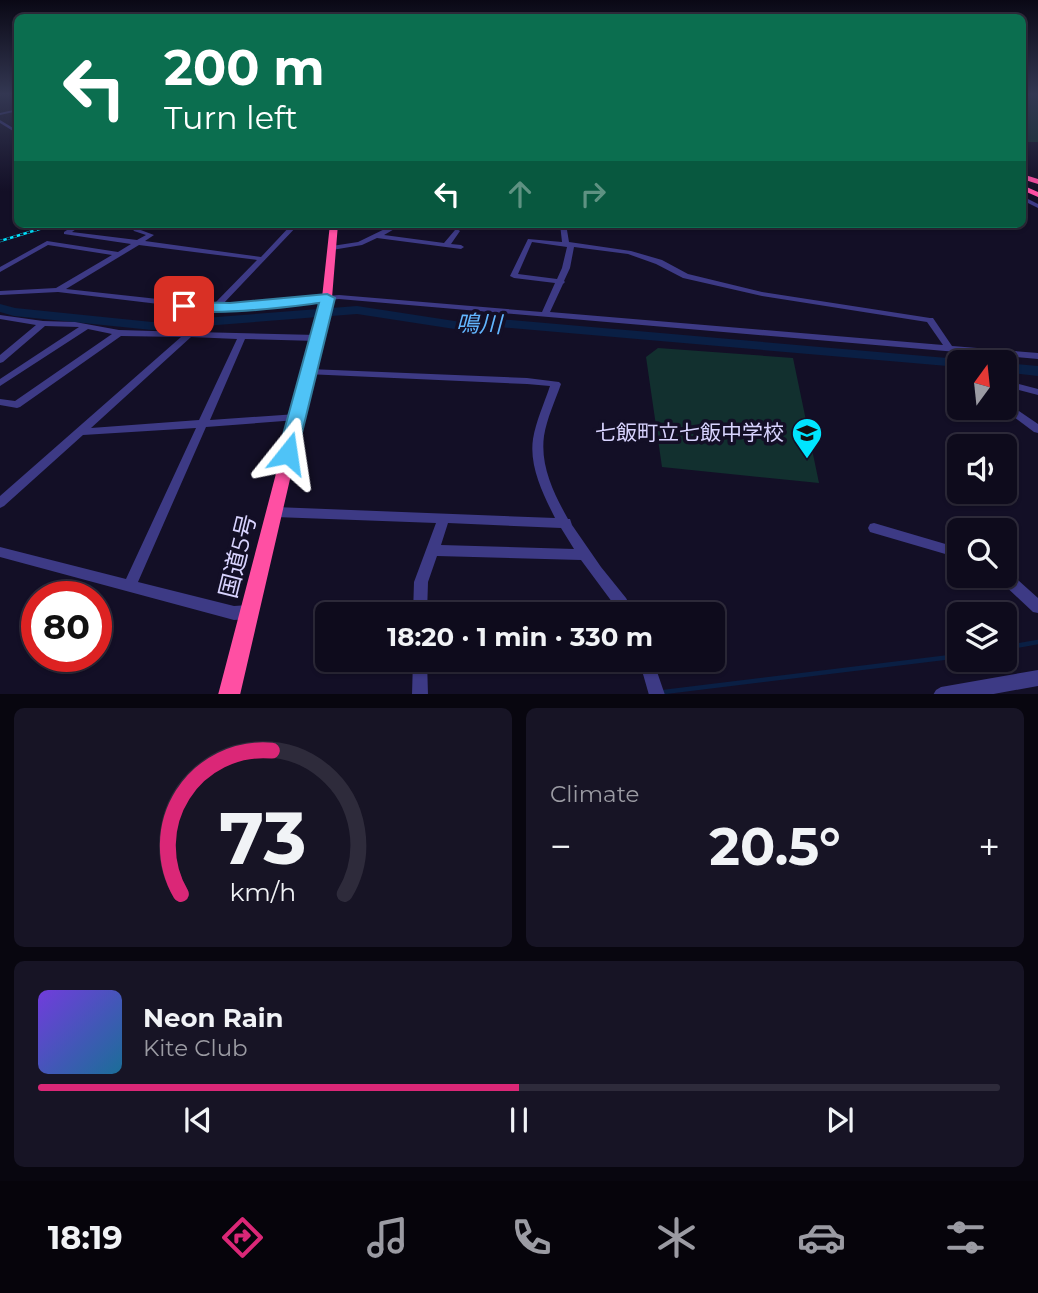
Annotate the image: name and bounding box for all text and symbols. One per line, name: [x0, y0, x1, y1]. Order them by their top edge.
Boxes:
text: 200 m: [164, 38, 325, 97]
icon: left: [49, 42, 140, 133]
text: Turn left: [164, 98, 298, 137]
icon: left: [428, 175, 466, 213]
icon: ahead: [501, 175, 539, 213]
icon: right: [574, 175, 612, 213]
pin: [154, 276, 214, 336]
icon: arrive: [165, 287, 203, 325]
water label: 鳴川: [456, 310, 505, 338]
north arrow: [947, 350, 1017, 420]
map controls: [947, 350, 1017, 672]
position arrow: [251, 416, 325, 490]
school or university icon: 七飯町立七飯中学校: [790, 416, 824, 460]
place label: 七飯町立七飯中学校: [595, 420, 784, 445]
button: sound: [947, 434, 1017, 504]
street label: 国道5号: [213, 511, 262, 601]
button: search: [947, 518, 1017, 588]
speed limit sign: 80: [21, 581, 112, 672]
button: layers: [947, 602, 1017, 672]
text: 18:20 · 1 min · 330 m: [387, 621, 653, 653]
text: Climate: [550, 780, 639, 808]
text: 73: [219, 794, 307, 882]
text: 20.5°: [709, 815, 841, 878]
text: −: [550, 823, 572, 870]
text: +: [978, 823, 1000, 870]
text: km/h: [230, 876, 296, 906]
text: Neon Rain: [143, 1002, 284, 1034]
text: Kite Club: [143, 1034, 248, 1062]
icon: previous: [179, 1101, 217, 1139]
icon: pause: [500, 1101, 538, 1139]
icon: next: [821, 1101, 859, 1139]
icon: directions: [218, 1213, 267, 1262]
icon: music: [363, 1213, 412, 1262]
icon: phone: [507, 1213, 556, 1262]
icon: climate: [652, 1213, 701, 1262]
icon: car: [797, 1213, 846, 1262]
icon: filters: [941, 1213, 990, 1262]
text: 18:19: [48, 1218, 123, 1257]

